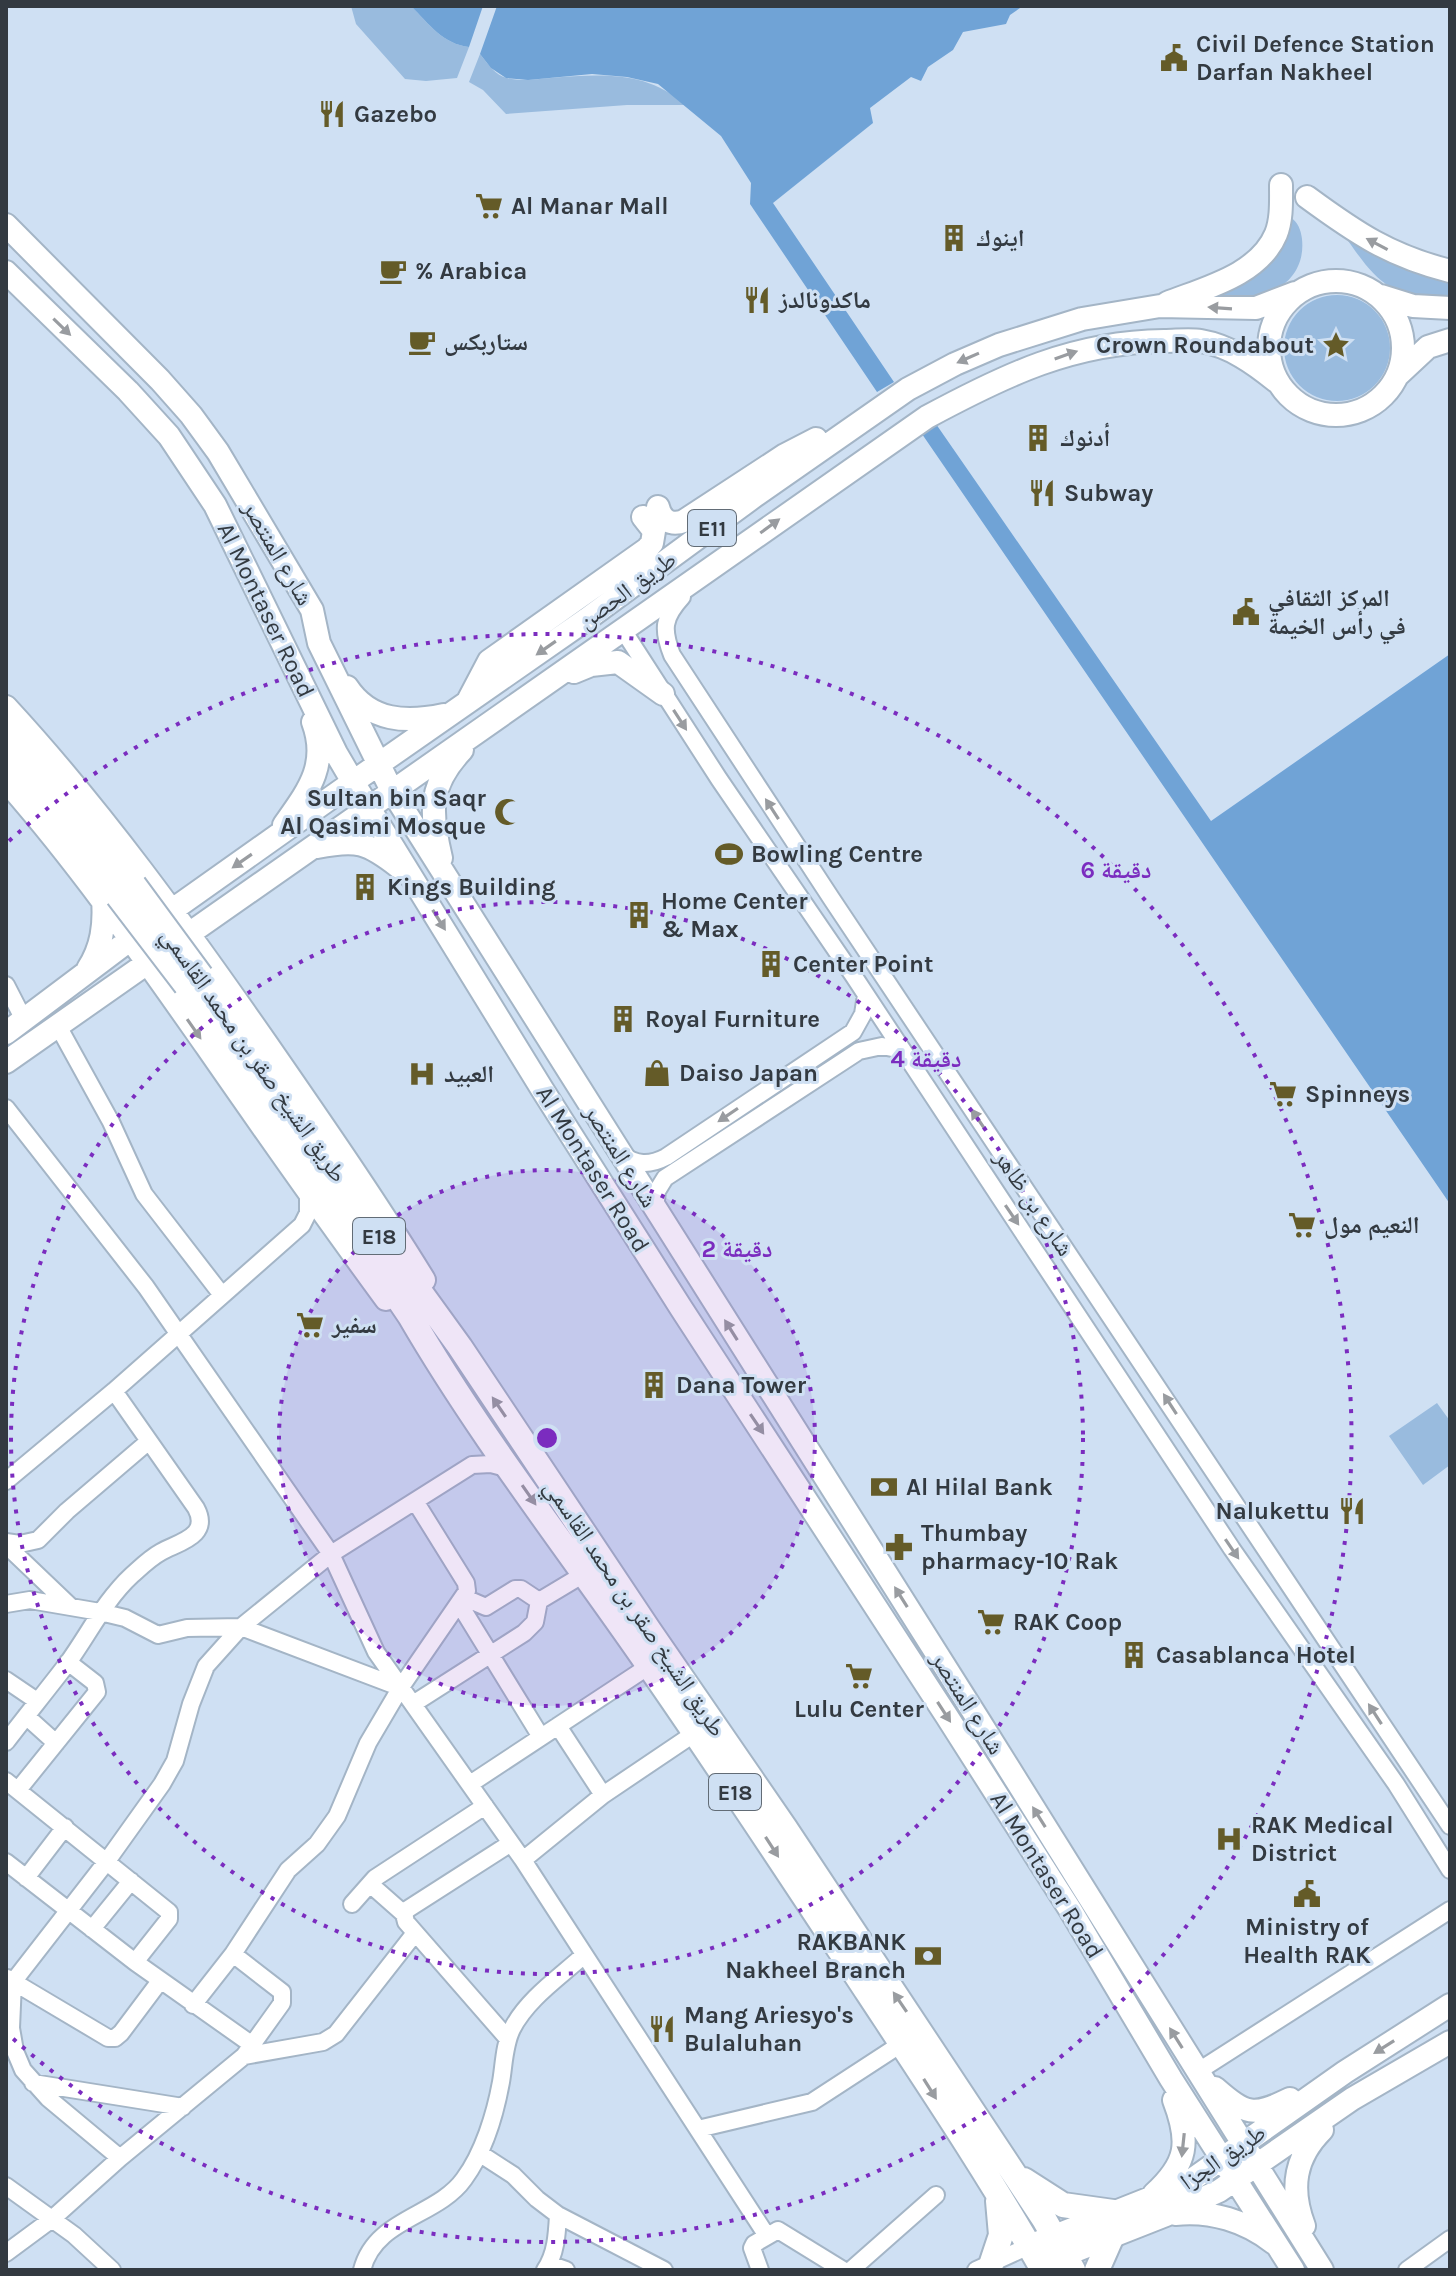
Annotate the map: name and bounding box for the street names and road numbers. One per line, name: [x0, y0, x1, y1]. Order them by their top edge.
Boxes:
street label: شارع المنتصر: [235, 495, 319, 611]
road number: E11: [688, 510, 736, 546]
street label: Al Montaser Road: [212, 518, 320, 702]
street label: طريق الحصن: [573, 545, 681, 635]
street label: طريق الشيخ صقر بن محمد القاسمي: [151, 922, 353, 1190]
street label: Al Montaser Road: [531, 1081, 655, 1257]
street label: شارع المنتصر: [577, 1099, 664, 1213]
street label: شارع بن ظاهر: [987, 1144, 1080, 1262]
road number: E18: [353, 1218, 405, 1254]
street label: طريق الشيخ صقر بن محمد القاسمي: [534, 1474, 732, 1745]
street label: شارع المنتصر: [924, 1646, 1011, 1760]
road number: E18: [709, 1774, 761, 1810]
street label: Al Montaser Road: [985, 1787, 1109, 1963]
street label: طريق الجزا: [1175, 2118, 1271, 2196]

